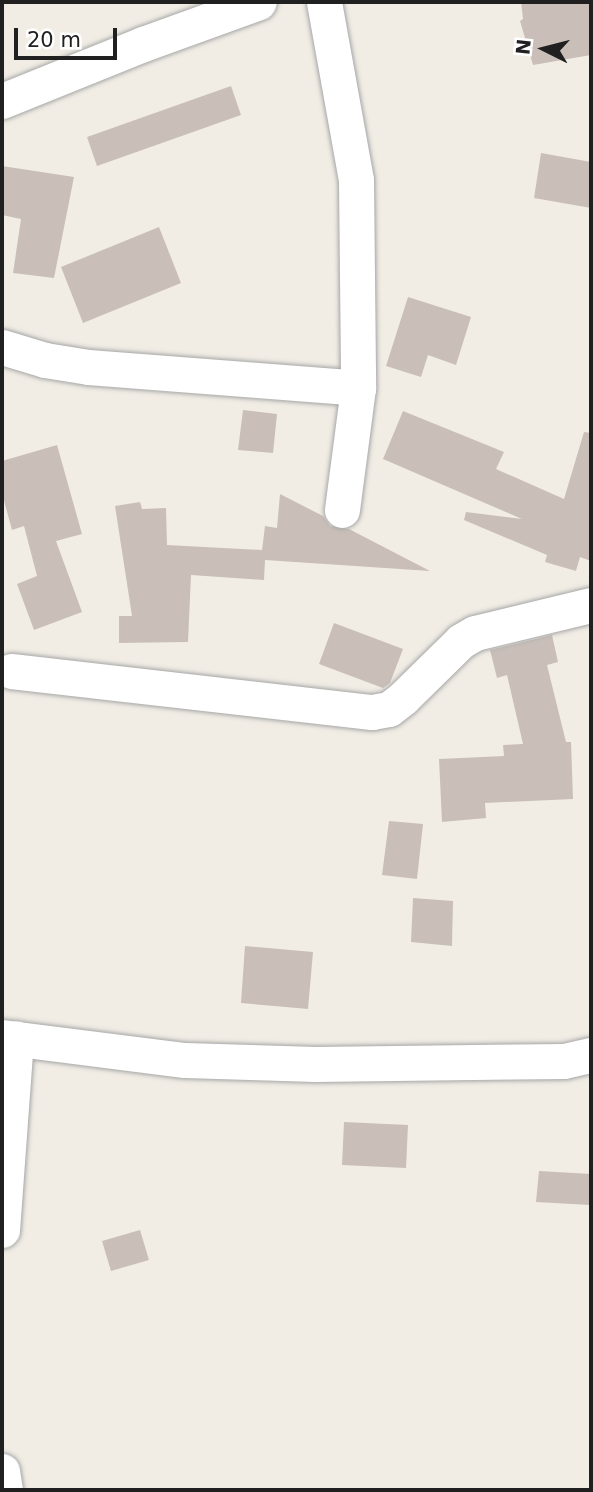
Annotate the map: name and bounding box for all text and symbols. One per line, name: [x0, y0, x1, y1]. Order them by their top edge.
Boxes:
scale bar: [18, 14, 121, 58]
north arrow: [509, 14, 579, 84]
text: 20 m: [27, 28, 81, 52]
text: N: [511, 38, 535, 56]

